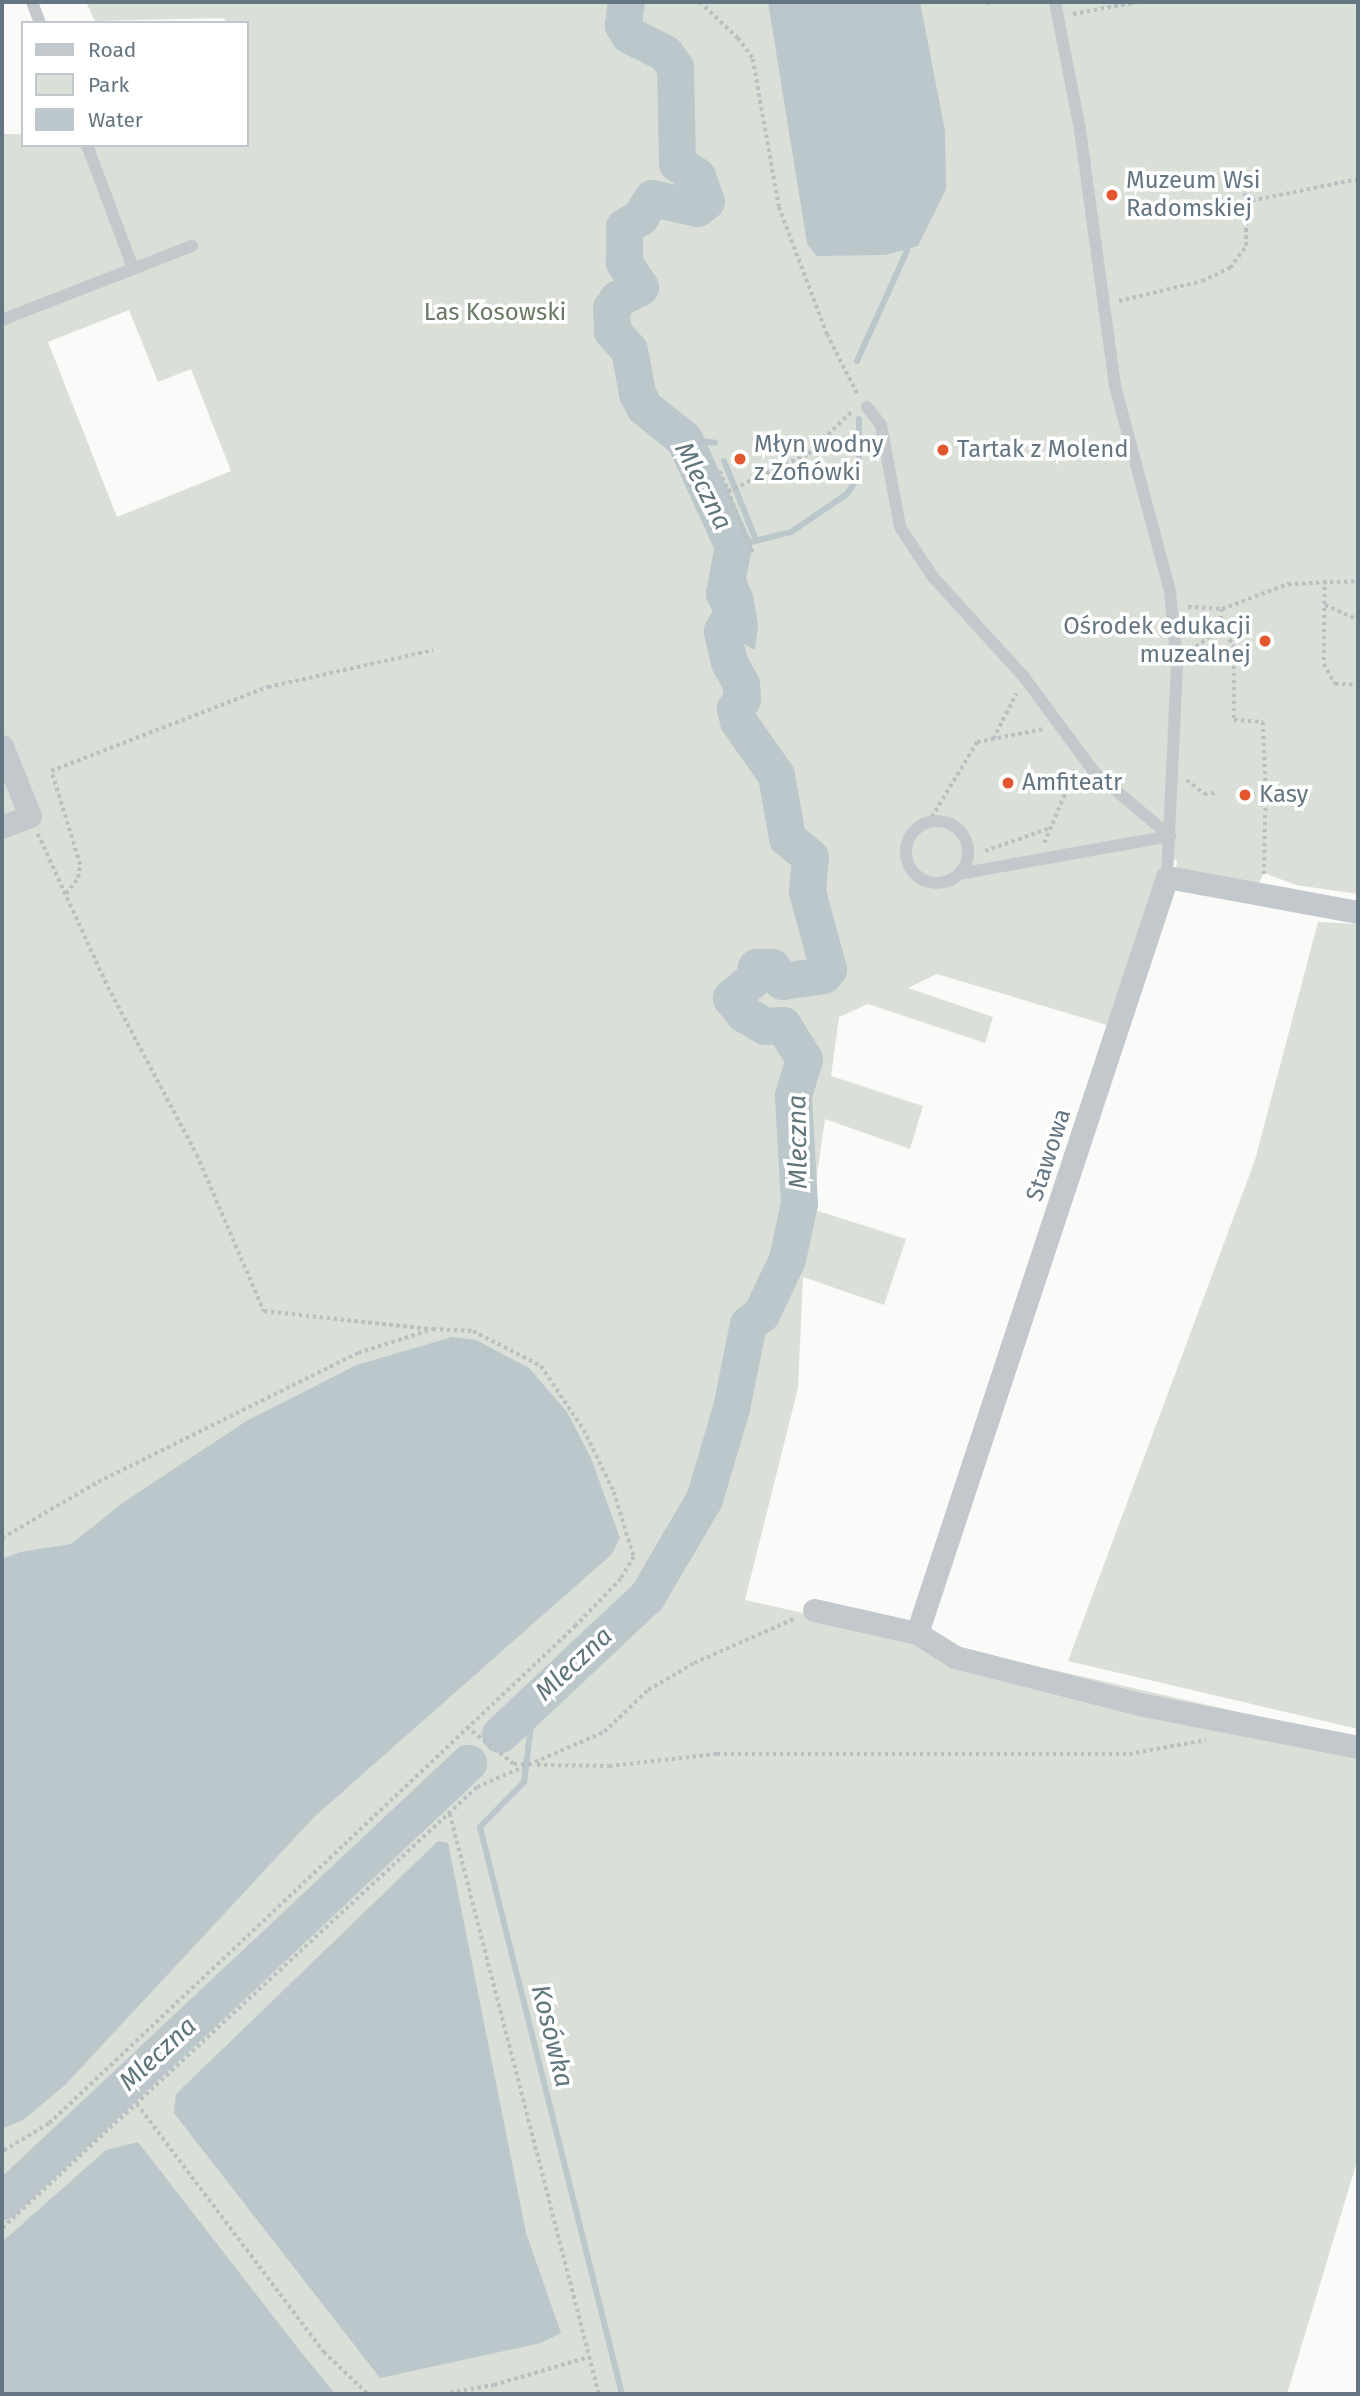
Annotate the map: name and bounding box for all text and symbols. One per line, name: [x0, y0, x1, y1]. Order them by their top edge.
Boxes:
legend: [21, 21, 248, 147]
text: Road: [88, 37, 136, 63]
text: Park: [88, 72, 129, 98]
text: Water: [88, 107, 143, 133]
place label: Muzeum Wsi Radomskiej: [1126, 167, 1260, 223]
marker: Muzeum Wsi Radomskiej: [1104, 187, 1120, 203]
park label: Las Kosowski: [424, 299, 566, 327]
place label: Młyn wodny z Zofiówki: [754, 431, 884, 487]
place label: Tartak z Molend: [957, 436, 1129, 464]
water label: Mleczna: [668, 437, 738, 535]
marker: Tartak z Molend: [935, 442, 951, 458]
marker: Młyn wodny z Zofiówki: [732, 451, 748, 467]
place label: Ośrodek edukacji muzealnej: [1063, 613, 1251, 669]
marker: Ośrodek edukacji muzealnej: [1257, 633, 1273, 649]
place label: Amfiteatr: [1022, 769, 1122, 797]
marker: Amfiteatr: [1000, 775, 1016, 791]
place label: Kasy: [1259, 781, 1308, 809]
marker: Kasy: [1237, 787, 1253, 803]
water label: Mleczna: [782, 1095, 814, 1189]
street label: Stawowa: [1021, 1105, 1077, 1205]
water label: Mleczna: [529, 1621, 619, 1707]
water label: Kosówka: [524, 1982, 580, 2090]
water label: Mleczna: [113, 2011, 203, 2097]

